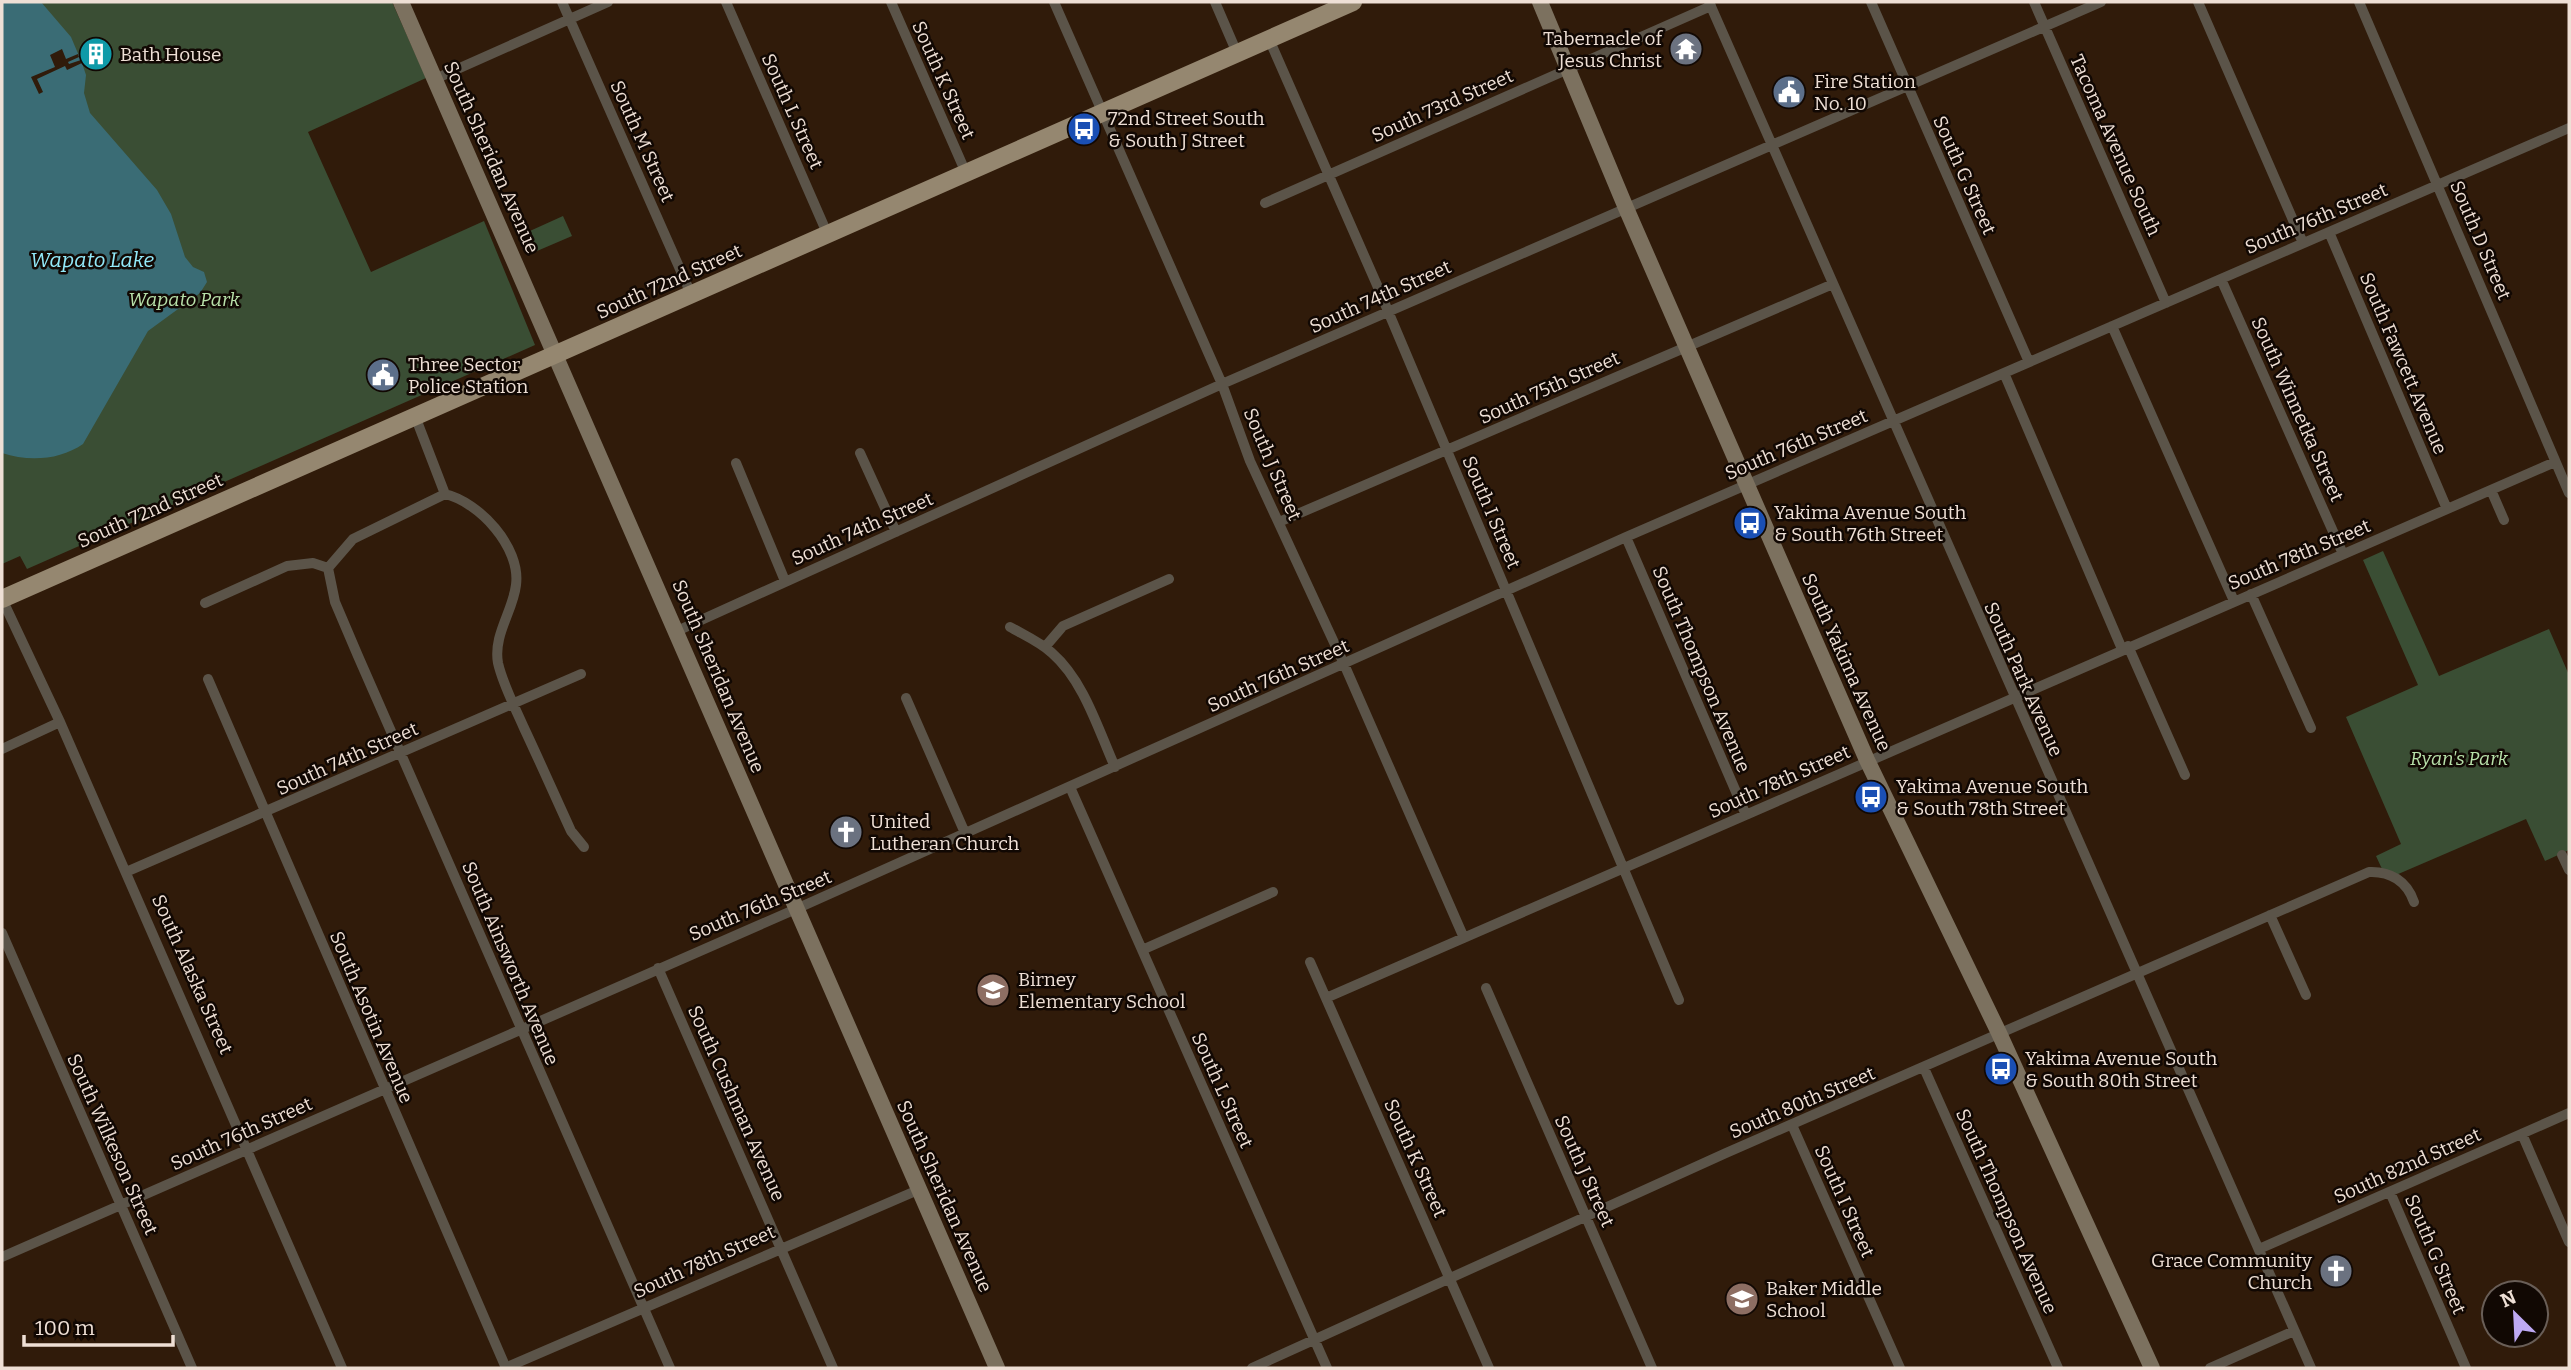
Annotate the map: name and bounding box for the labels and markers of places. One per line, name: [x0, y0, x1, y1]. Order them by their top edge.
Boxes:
place label: Tabernacle of Jesus Christ: [1543, 27, 1663, 72]
temple icon: Tabernacle of Jesus Christ: [1667, 30, 1705, 68]
building icon: Bath House: [77, 35, 115, 73]
place label: Bath House: [120, 43, 222, 66]
place label: Fire Station No. 10: [1814, 70, 1916, 115]
public building icon: Fire Station No. 10: [1770, 73, 1808, 111]
place label: 72nd Street South & South J Street: [1108, 107, 1265, 152]
bus stop icon: 72nd Street South & South J Street: [1065, 110, 1103, 148]
place label: Three Sector Police Station: [408, 353, 528, 398]
public building icon: Three Sector Police Station: [364, 356, 402, 394]
place label: Yakima Avenue South & South 76th Street: [1774, 501, 1966, 546]
bus stop icon: Yakima Avenue South & South 76th Street: [1731, 504, 1769, 542]
place label: Yakima Avenue South & South 78th Street: [1896, 775, 2088, 820]
bus stop icon: Yakima Avenue South & South 78th Street: [1852, 778, 1890, 816]
place label: United Lutheran Church: [870, 810, 1020, 855]
church icon: United Lutheran Church: [827, 813, 865, 851]
place label: Birney Elementary School: [1018, 968, 1185, 1013]
school or university icon: Birney Elementary School: [974, 971, 1012, 1009]
place label: Yakima Avenue South & South 80th Street: [2025, 1047, 2217, 1092]
bus stop icon: Yakima Avenue South & South 80th Street: [1982, 1050, 2020, 1088]
place label: Grace Community Church: [2151, 1249, 2313, 1294]
church icon: Grace Community Church: [2317, 1252, 2355, 1290]
place label: Baker Middle School: [1766, 1277, 1882, 1322]
school or university icon: Baker Middle School: [1723, 1280, 1761, 1318]

